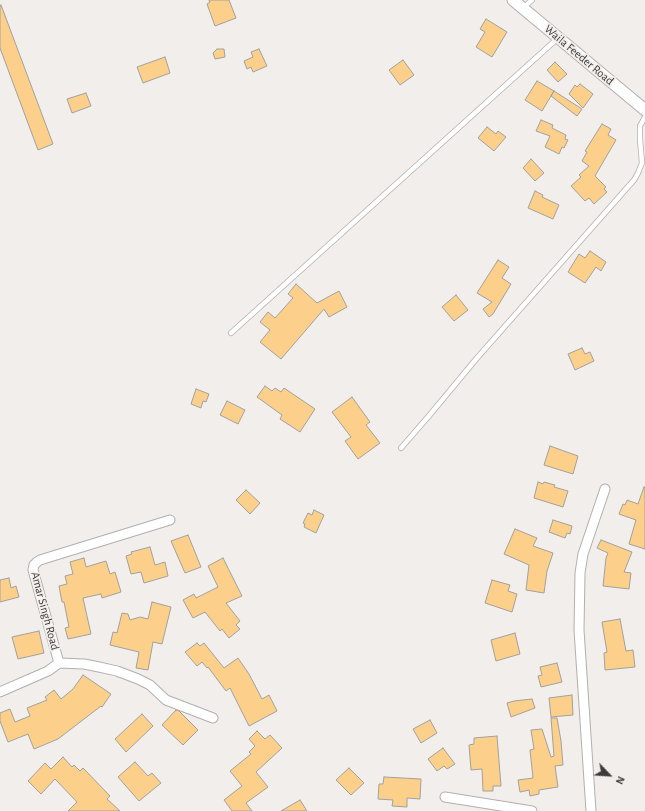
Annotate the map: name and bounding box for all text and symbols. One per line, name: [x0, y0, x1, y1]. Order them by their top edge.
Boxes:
street label: Waila Feeder Road: [541, 22, 617, 88]
street label: Amar Singh Road: [28, 570, 62, 652]
north arrow: [589, 755, 629, 795]
text: N: [614, 774, 627, 786]

